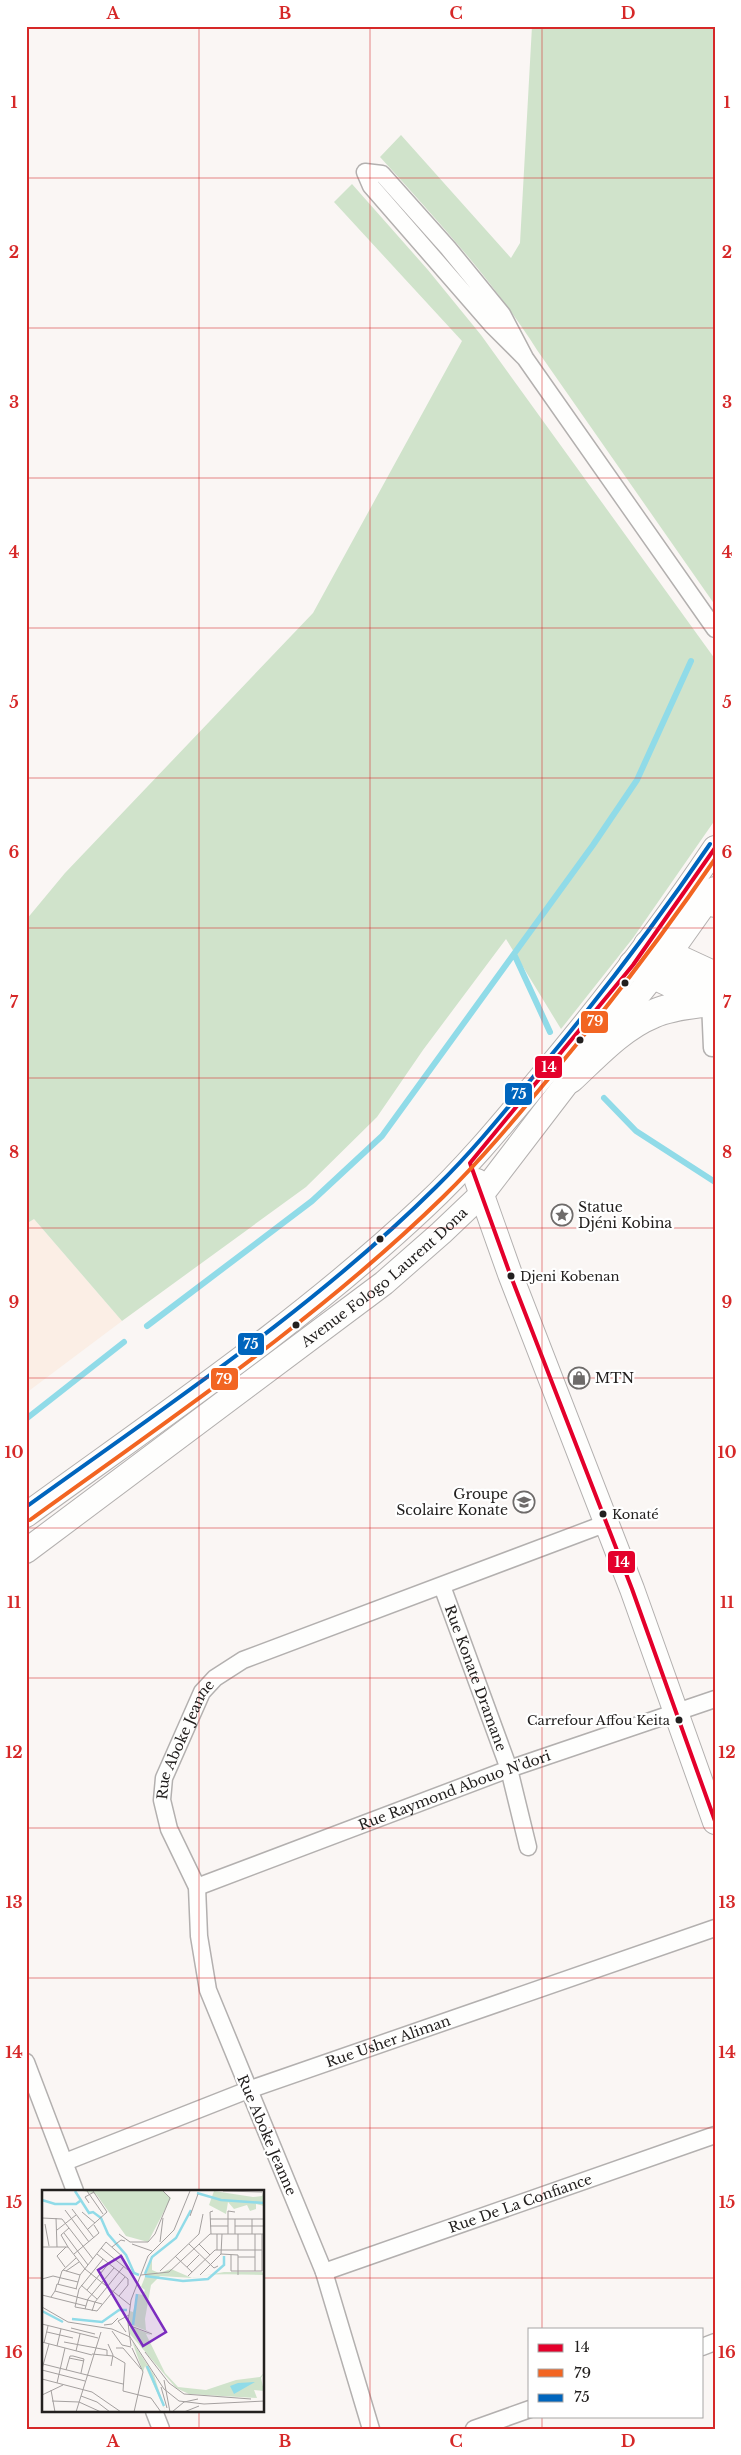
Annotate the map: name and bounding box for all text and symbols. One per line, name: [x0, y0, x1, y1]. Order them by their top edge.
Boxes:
text: A: [106, 3, 121, 23]
text: B: [279, 3, 292, 23]
text: C: [449, 3, 463, 23]
text: D: [621, 3, 635, 23]
text: 1: [11, 92, 18, 112]
text: 1: [724, 92, 731, 112]
text: 2: [9, 242, 19, 262]
text: 2: [722, 242, 732, 262]
text: 3: [9, 392, 19, 412]
text: 3: [722, 392, 732, 412]
text: 4: [9, 542, 19, 562]
text: 4: [722, 542, 732, 562]
text: 5: [9, 692, 19, 712]
text: 5: [722, 692, 732, 712]
text: 6: [9, 842, 20, 862]
text: 6: [722, 842, 733, 862]
unlabelled marker: [620, 978, 630, 988]
text: 7: [10, 992, 19, 1012]
text: 7: [723, 992, 732, 1012]
line badge: 79: [580, 1010, 609, 1034]
text: 79: [587, 1012, 603, 1030]
unlabelled marker: [575, 1035, 585, 1045]
line badge: 14: [534, 1055, 563, 1079]
text: 14: [541, 1058, 557, 1076]
line badge: 75: [504, 1082, 533, 1106]
text: 75: [511, 1085, 527, 1103]
text: 8: [9, 1142, 19, 1162]
text: 8: [722, 1142, 732, 1162]
place label: Statue Djéni Kobina: [578, 1198, 672, 1232]
street label: Avenue Fologo Laurent Dona: [297, 1203, 471, 1352]
place icon: Statue Djéni Kobina: [550, 1203, 574, 1227]
unlabelled marker: [375, 1234, 385, 1244]
place label: Djeni Kobenan: [520, 1268, 619, 1285]
marker: Djeni Kobenan: [506, 1271, 516, 1281]
text: 9: [9, 1292, 20, 1312]
text: 9: [722, 1292, 733, 1312]
unlabelled marker: [291, 1320, 301, 1330]
line badge: 75: [237, 1332, 265, 1356]
text: 75: [243, 1335, 259, 1353]
shop icon: MTN: [567, 1366, 591, 1390]
line badge: 79: [210, 1367, 239, 1391]
place label: MTN: [595, 1369, 635, 1387]
text: 79: [216, 1370, 232, 1388]
text: 10: [4, 1442, 24, 1462]
text: 10: [717, 1442, 737, 1462]
place label: Groupe Scolaire Konate: [396, 1485, 508, 1519]
school or university icon: Groupe Scolaire Konate: [512, 1490, 536, 1514]
place label: Konaté: [612, 1506, 659, 1523]
marker: Konaté: [598, 1509, 608, 1519]
line badge: 14: [607, 1550, 636, 1574]
text: 14: [614, 1553, 630, 1571]
text: 11: [7, 1592, 21, 1612]
text: 11: [720, 1592, 734, 1612]
street label: Rue Konate Dramane: [441, 1603, 511, 1754]
street label: Rue Aboke Jeanne: [153, 1676, 218, 1800]
place label: Carrefour Affou Keita: [527, 1712, 671, 1729]
marker: Carrefour Affou Keita: [674, 1715, 684, 1725]
text: 12: [5, 1742, 23, 1762]
text: 12: [718, 1742, 736, 1762]
street label: Rue Raymond Abouo N'dori: [356, 1746, 553, 1834]
text: 13: [5, 1892, 23, 1912]
text: 13: [718, 1892, 736, 1912]
street label: Rue Usher Aliman: [324, 2011, 453, 2071]
text: 14: [5, 2042, 23, 2062]
text: 14: [718, 2042, 736, 2062]
street label: Rue Aboke Jeanne: [233, 2072, 301, 2198]
street label: Rue De La Confiance: [446, 2170, 594, 2237]
inset map: [42, 2190, 265, 2412]
text: 15: [6, 2192, 22, 2212]
text: 15: [719, 2192, 735, 2212]
legend: [528, 2328, 704, 2418]
text: 14: [574, 2337, 589, 2356]
text: 16: [5, 2342, 23, 2362]
text: 16: [718, 2342, 736, 2362]
text: 79: [574, 2363, 591, 2382]
text: 75: [574, 2387, 590, 2406]
text: A: [106, 2431, 121, 2451]
text: B: [279, 2431, 292, 2451]
text: C: [449, 2431, 463, 2451]
text: D: [621, 2431, 635, 2451]

